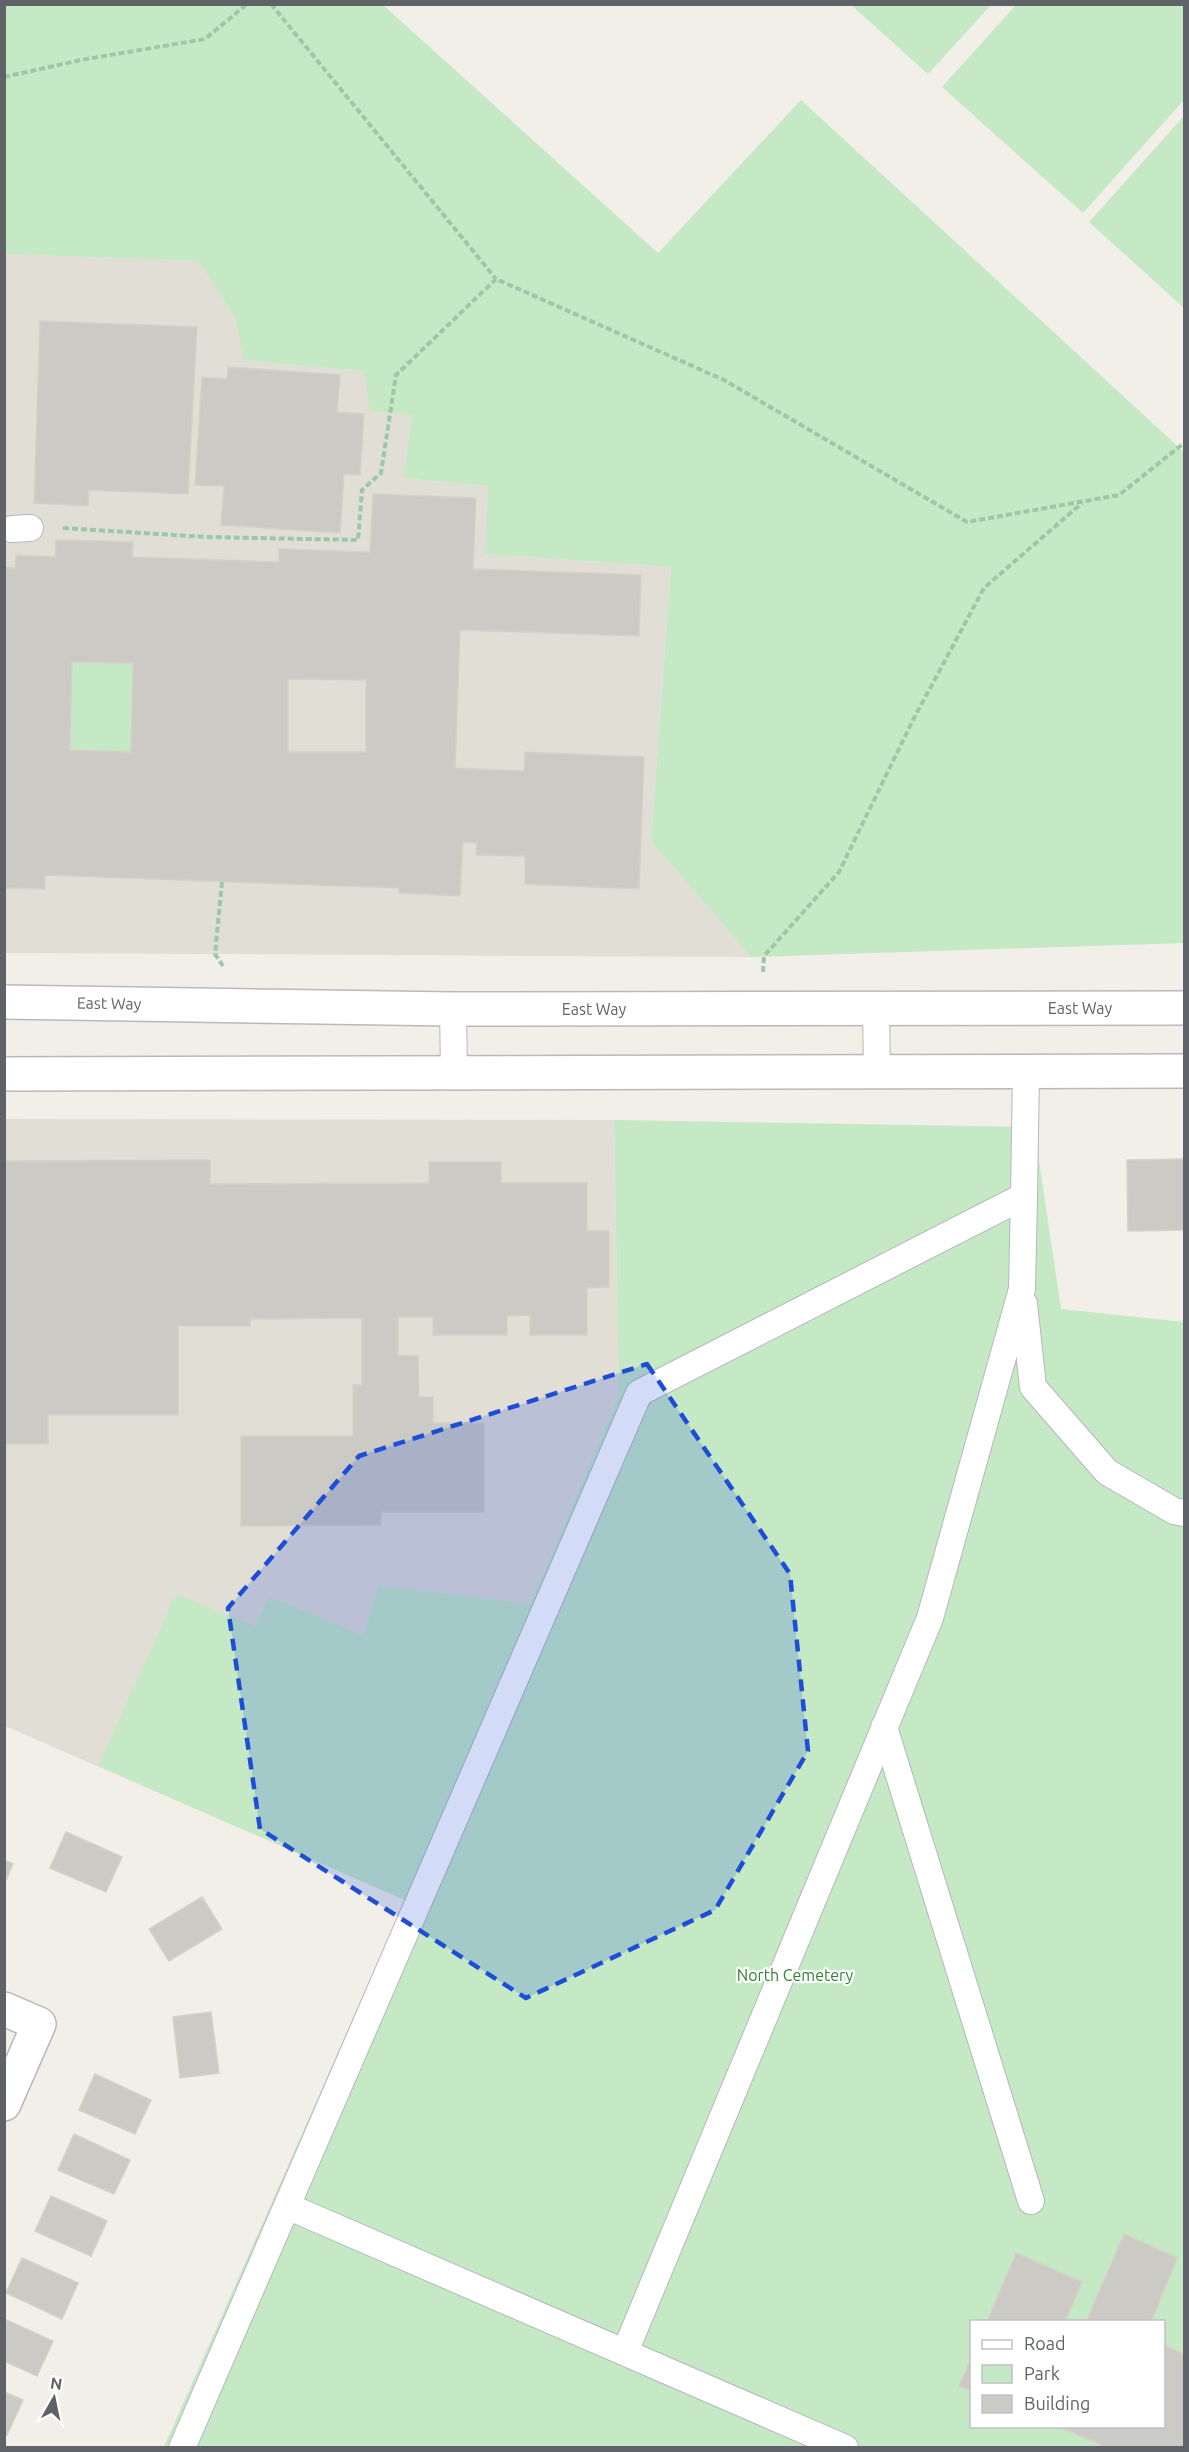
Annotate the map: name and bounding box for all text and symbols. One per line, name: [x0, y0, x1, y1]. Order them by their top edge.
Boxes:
street label: East Way: [77, 993, 142, 1013]
street label: East Way: [1048, 999, 1113, 1017]
street label: East Way: [562, 1000, 627, 1018]
park label: North Cemetery: [737, 1966, 853, 1984]
legend: [970, 2320, 1165, 2428]
text: Road: [1024, 2333, 1066, 2353]
text: Park: [1024, 2363, 1060, 2383]
north arrow: [24, 2368, 84, 2428]
text: N: [49, 2373, 64, 2393]
text: Building: [1024, 2393, 1090, 2413]

